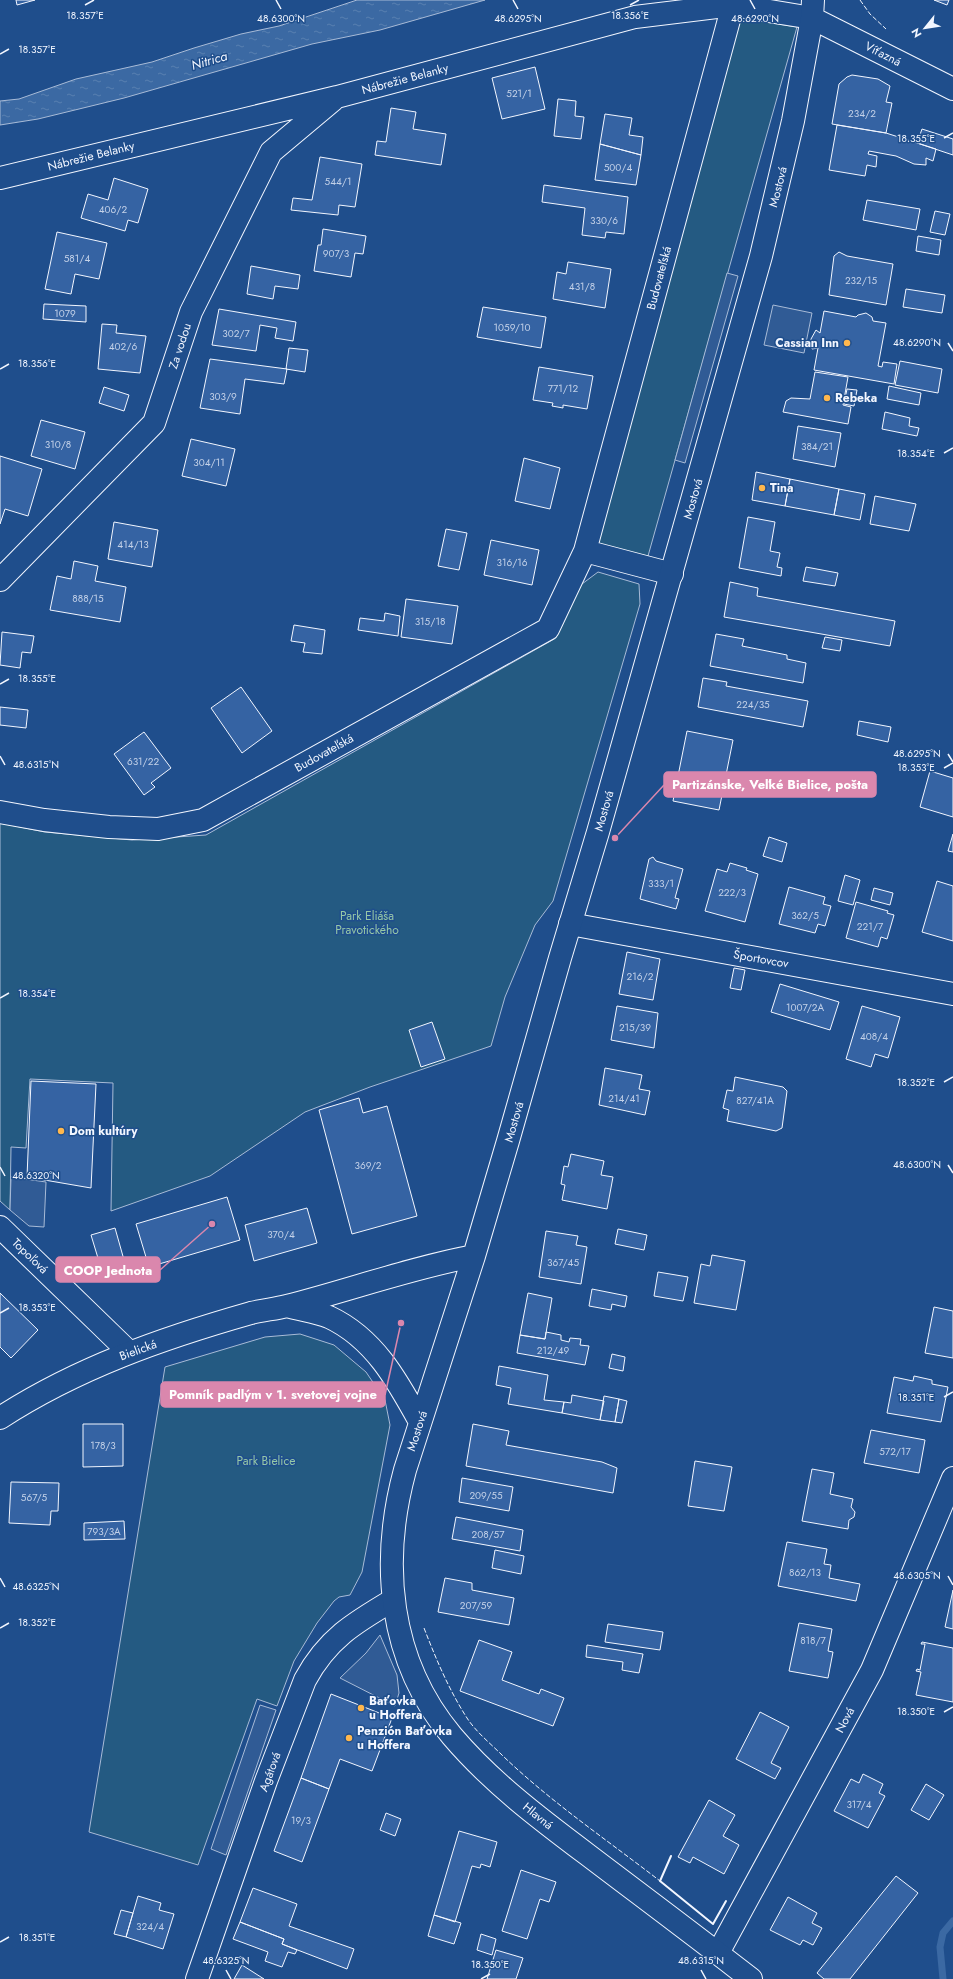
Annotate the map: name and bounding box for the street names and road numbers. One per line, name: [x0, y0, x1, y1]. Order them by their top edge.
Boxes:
street label: Víťazná: [862, 37, 904, 71]
street label: Nábrežie Belanky: [360, 59, 451, 99]
street label: Nábrežie Belanky: [46, 136, 137, 175]
street label: Mostová: [764, 165, 792, 209]
street label: Budovateľská: [642, 244, 676, 312]
street label: Za vodou: [164, 321, 196, 371]
street label: Mostová: [679, 476, 707, 521]
street label: Budovateľská: [291, 729, 357, 777]
street label: Mostová: [590, 788, 618, 833]
street label: Športovcov: [732, 945, 791, 973]
street label: Mostová: [500, 1099, 528, 1144]
street label: Topoľová: [8, 1234, 52, 1278]
street label: Bielická: [117, 1335, 159, 1365]
street label: Mostová: [402, 1408, 432, 1454]
street label: Nová: [831, 1704, 859, 1736]
street label: Agátová: [255, 1750, 286, 1794]
street label: Hlavná: [519, 1798, 557, 1834]

